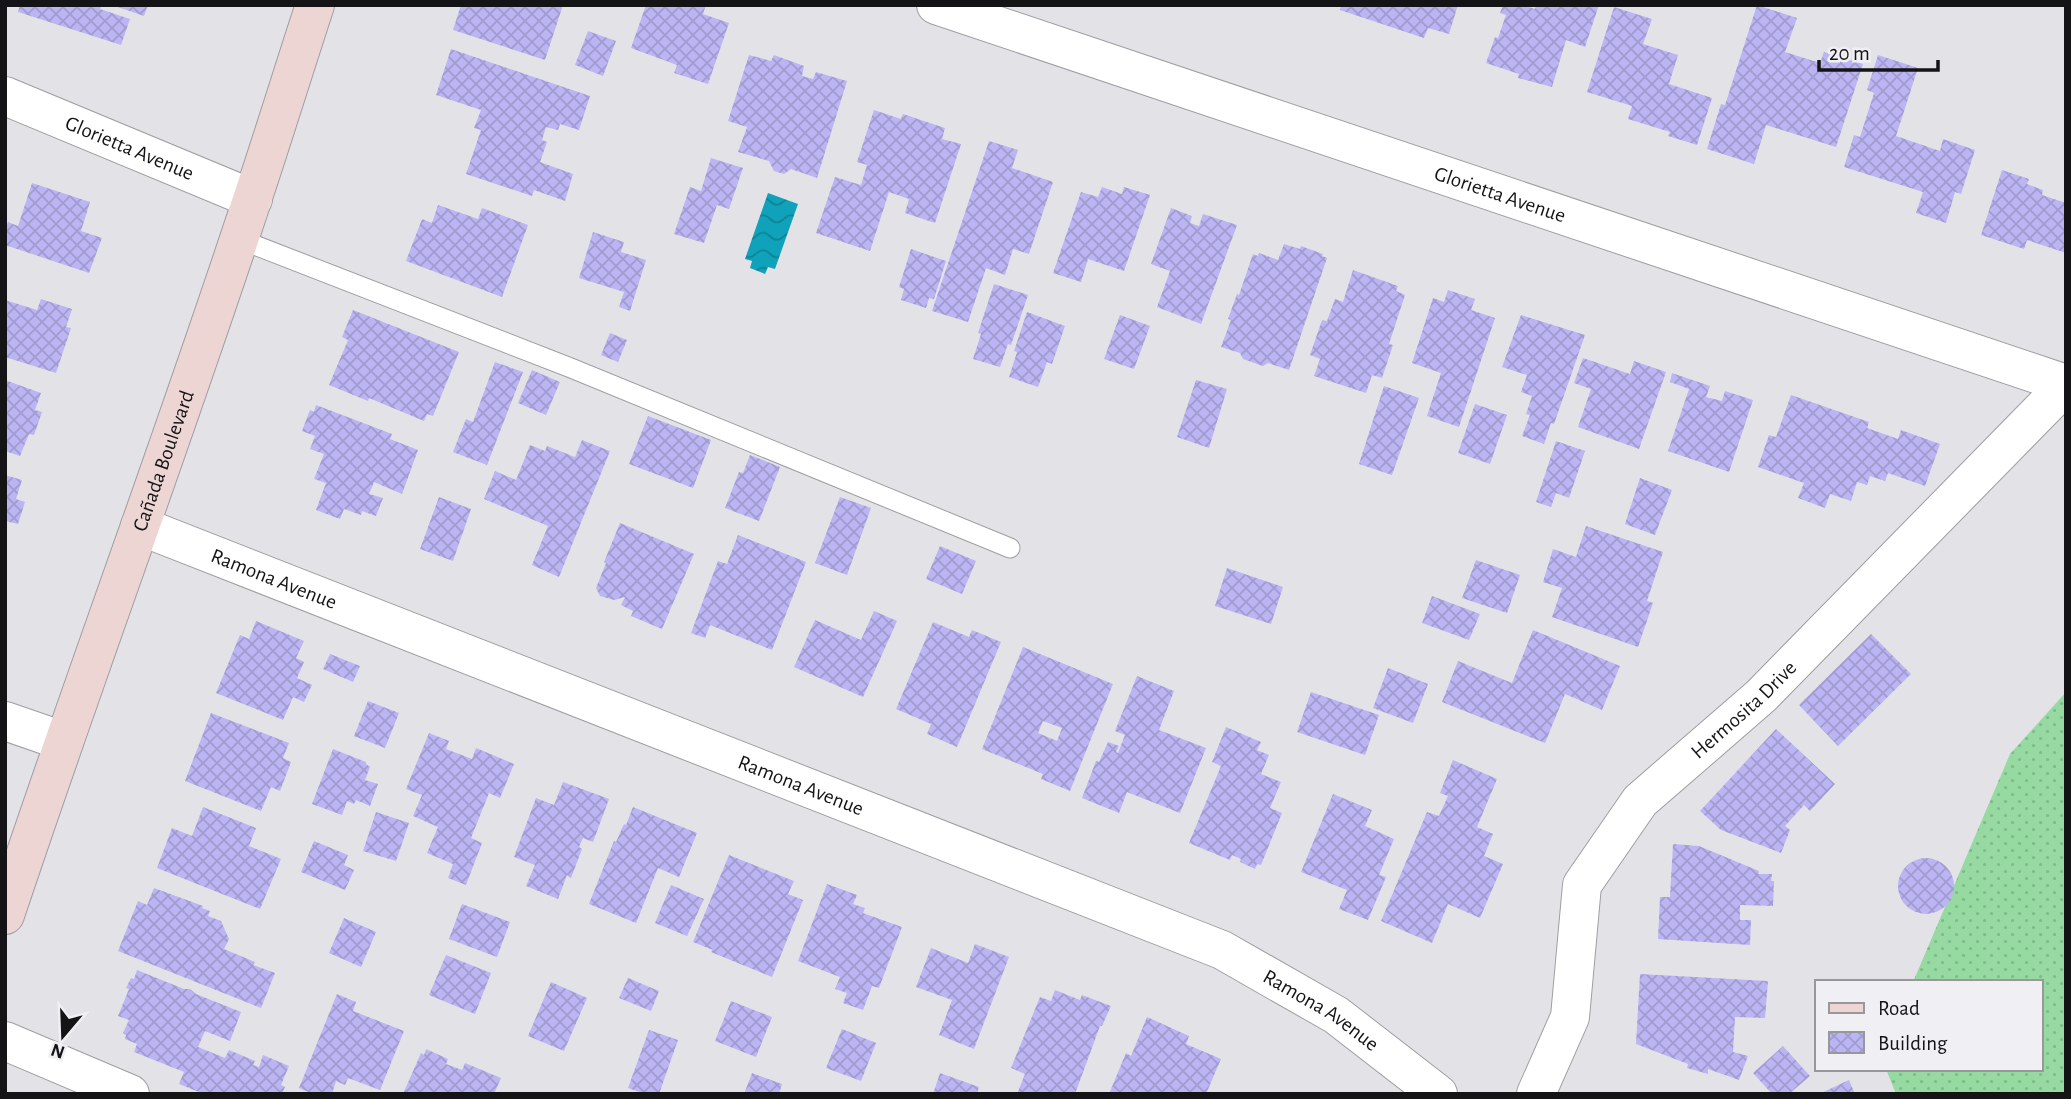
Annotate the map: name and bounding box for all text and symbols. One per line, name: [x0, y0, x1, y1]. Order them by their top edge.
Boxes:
scale bar: [1819, 28, 1938, 72]
text: 20 m: [1829, 43, 1870, 64]
street label: Glorietta Avenue: [62, 112, 197, 184]
street label: Glorietta Avenue: [1432, 162, 1568, 226]
street label: Cañada Boulevard: [129, 387, 197, 534]
street label: Ramona Avenue: [208, 545, 340, 613]
street label: Hermosita Drive: [1687, 657, 1800, 762]
street label: Ramona Avenue: [735, 751, 867, 819]
street label: Ramona Avenue: [1260, 965, 1383, 1055]
legend: [1815, 980, 2043, 1071]
text: Road: [1878, 998, 1920, 1019]
north arrow: [28, 1001, 98, 1071]
text: Building: [1878, 1033, 1948, 1054]
text: N: [49, 1040, 67, 1062]

